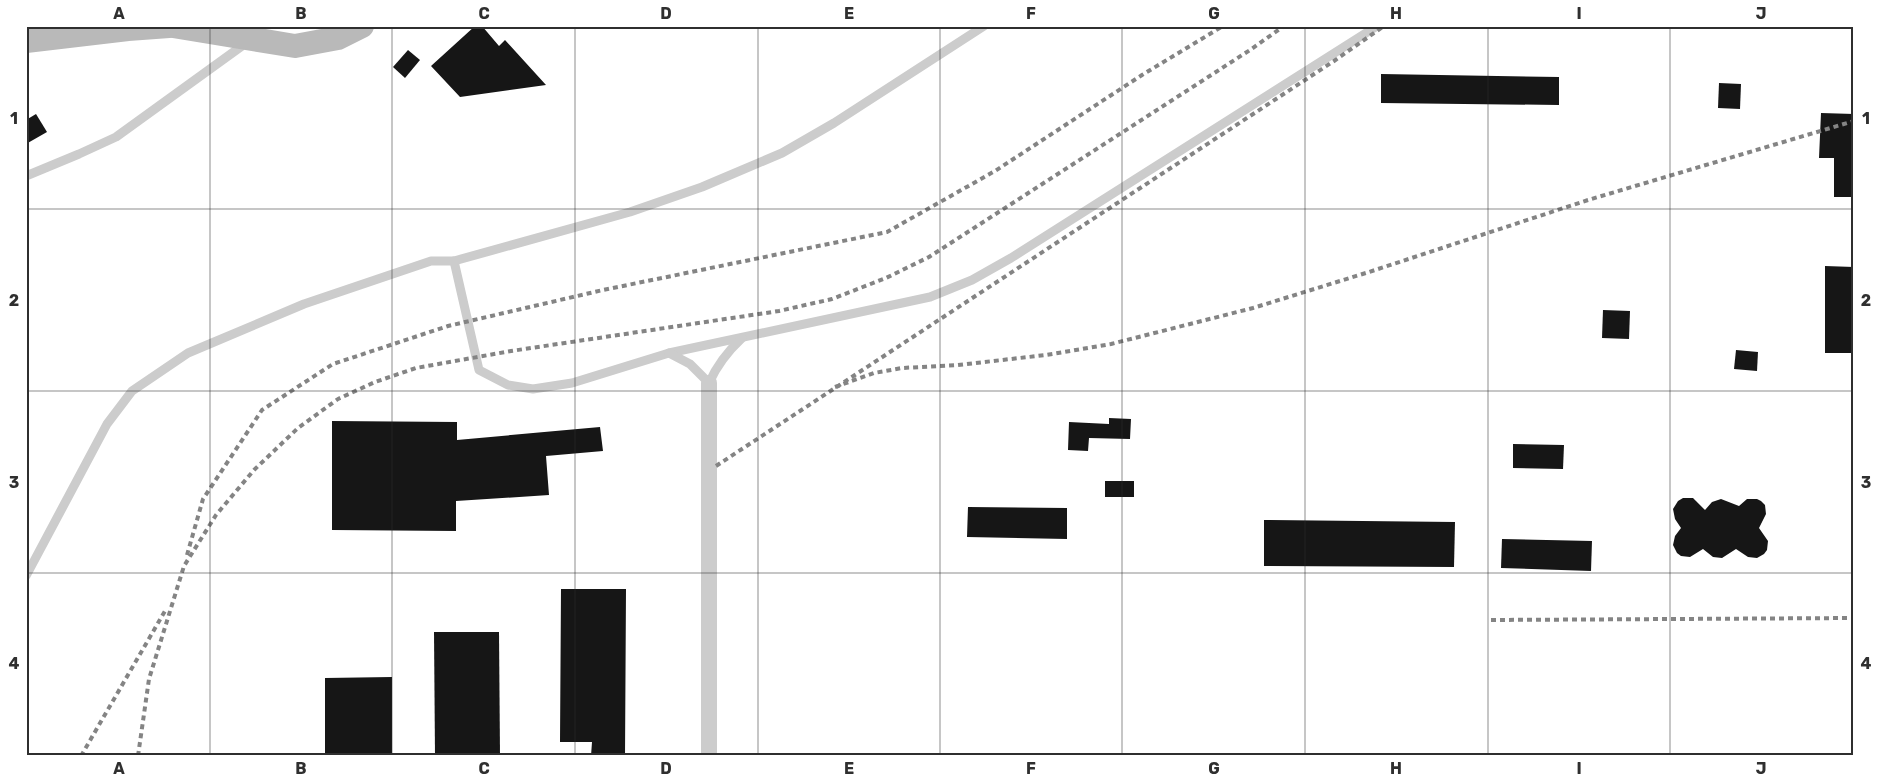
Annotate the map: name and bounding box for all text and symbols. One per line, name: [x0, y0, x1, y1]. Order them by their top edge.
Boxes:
text: A: [113, 4, 125, 23]
text: B: [295, 4, 307, 23]
text: C: [478, 4, 490, 23]
text: D: [660, 4, 672, 23]
text: E: [844, 4, 854, 23]
text: F: [1026, 4, 1036, 23]
text: G: [1208, 4, 1220, 23]
text: H: [1390, 4, 1402, 23]
text: I: [1576, 4, 1582, 23]
text: J: [1756, 4, 1766, 23]
text: 1: [10, 109, 18, 128]
text: 1: [1862, 109, 1870, 128]
text: 2: [9, 291, 19, 310]
text: 2: [1861, 291, 1871, 310]
text: 3: [9, 473, 19, 492]
text: 3: [1861, 473, 1871, 492]
text: 4: [9, 654, 20, 673]
text: 4: [1861, 654, 1872, 673]
text: A: [113, 759, 125, 778]
text: B: [295, 759, 307, 778]
text: C: [478, 759, 490, 778]
text: D: [660, 759, 672, 778]
text: E: [844, 759, 854, 778]
text: F: [1026, 759, 1036, 778]
text: G: [1208, 759, 1220, 778]
text: H: [1390, 759, 1402, 778]
text: I: [1576, 759, 1582, 778]
text: J: [1756, 759, 1766, 778]

